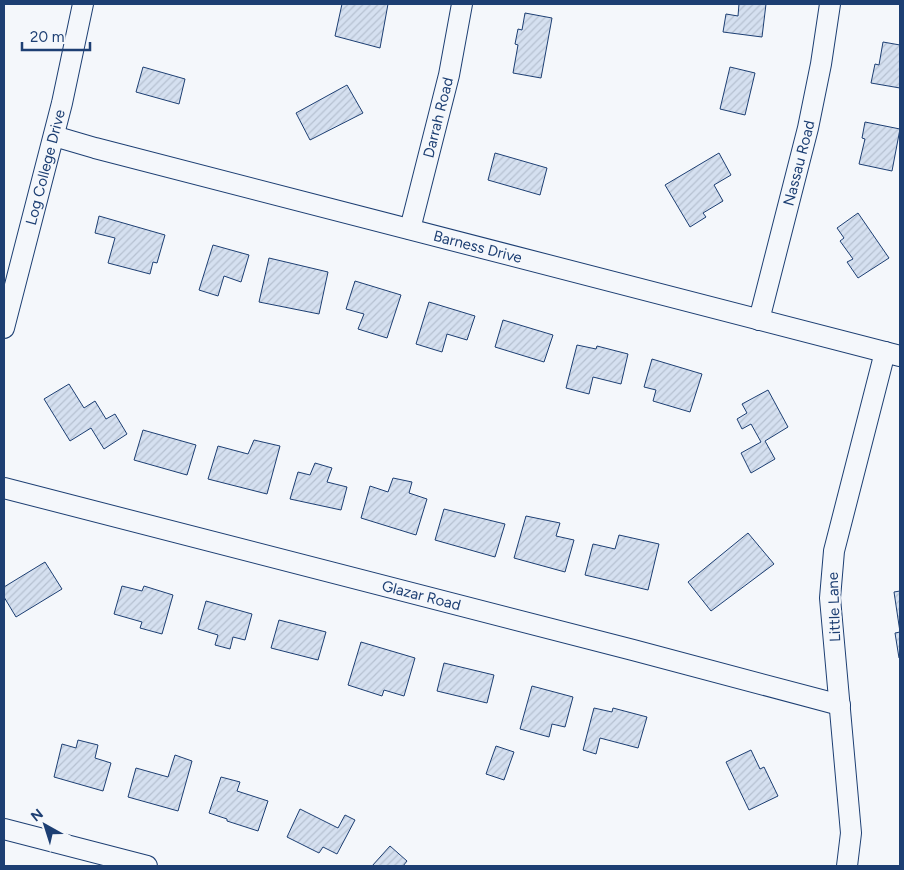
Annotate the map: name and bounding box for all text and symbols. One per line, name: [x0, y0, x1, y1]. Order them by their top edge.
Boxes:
scale bar: [22, 20, 90, 52]
text: 20 m: [30, 28, 64, 46]
street label: Darrah Road: [419, 75, 457, 160]
street label: Log College Drive: [22, 107, 69, 227]
street label: Nassau Road: [780, 119, 818, 208]
street label: Barness Drive: [431, 227, 524, 267]
street label: Little Lane: [824, 572, 844, 642]
street label: Glazar Road: [380, 577, 463, 614]
north arrow: [20, 800, 70, 850]
text: N: [28, 805, 47, 825]

